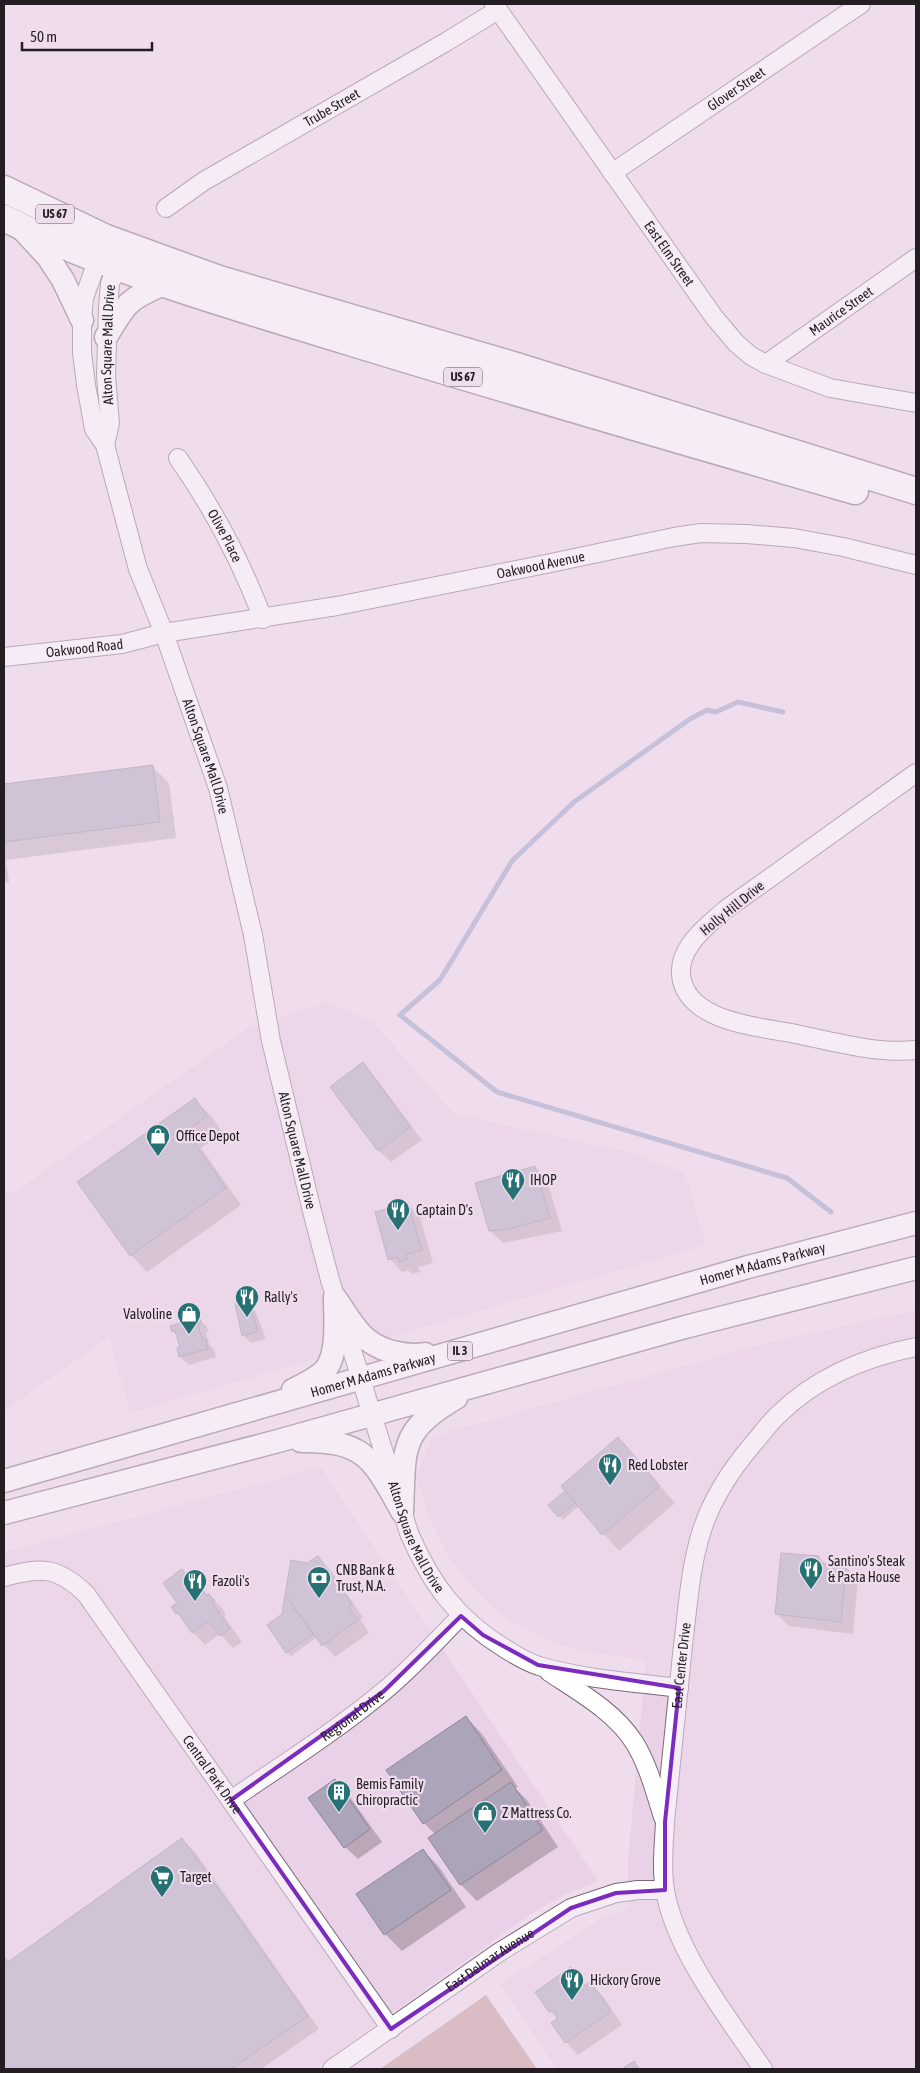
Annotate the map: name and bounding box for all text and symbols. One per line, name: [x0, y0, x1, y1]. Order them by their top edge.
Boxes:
scale bar: [22, 20, 152, 52]
text: 50 m: [30, 28, 57, 45]
street label: Glover Street: [704, 64, 768, 114]
street label: Trube Street: [301, 85, 363, 130]
road number: US 67: [36, 204, 74, 223]
street label: East Elm Street: [641, 218, 698, 289]
street label: Maurice Street: [806, 283, 876, 339]
street label: Alton Square Mall Drive: [98, 284, 118, 406]
road number: US 67: [444, 368, 482, 387]
street label: Olive Place: [205, 506, 246, 565]
street label: Oakwood Avenue: [495, 548, 586, 582]
street label: Oakwood Road: [45, 636, 124, 660]
street label: Alton Square Mall Drive: [179, 696, 232, 815]
street label: Holly Hill Drive: [697, 877, 767, 939]
street label: Alton Square Mall Drive: [275, 1090, 319, 1211]
shop icon: Office Depot: [145, 1123, 171, 1157]
place label: Office Depot: [176, 1128, 240, 1144]
restaurant icon: IHOP: [500, 1167, 526, 1201]
place label: IHOP: [530, 1172, 557, 1188]
restaurant icon: Captain D's: [385, 1197, 411, 1231]
place label: Captain D's: [416, 1202, 473, 1218]
street label: Homer M Adams Parkway: [698, 1239, 827, 1288]
restaurant icon: Rally's: [234, 1284, 260, 1318]
place label: Rally's: [264, 1289, 298, 1305]
shop icon: Valvoline: [176, 1301, 202, 1335]
place label: Valvoline: [123, 1306, 172, 1322]
road number: IL 3: [448, 1342, 472, 1360]
street label: Homer M Adams Parkway: [309, 1349, 438, 1400]
restaurant icon: Red Lobster: [597, 1452, 623, 1486]
place label: Red Lobster: [628, 1457, 689, 1473]
street label: Alton Square Mall Drive: [385, 1479, 448, 1596]
place label: Santino's Steak & Pasta House: [828, 1553, 905, 1585]
restaurant icon: Santino's Steak & Pasta House: [798, 1556, 824, 1590]
place label: CNB Bank & Trust, N.A.: [336, 1562, 395, 1594]
bank icon: CNB Bank & Trust, N.A.: [306, 1565, 332, 1599]
restaurant icon: Fazoli's: [182, 1568, 208, 1602]
place label: Fazoli's: [212, 1573, 250, 1589]
street label: East Center Drive: [669, 1622, 694, 1709]
street label: Regional Drive: [318, 1686, 387, 1744]
street label: Central Park Drive: [180, 1732, 245, 1817]
place label: Bemis Family Chiropractic: [356, 1776, 424, 1808]
building icon: Bemis Family Chiropractic: [326, 1779, 352, 1813]
shop icon: Z Mattress Co.: [472, 1800, 498, 1834]
place label: Z Mattress Co.: [502, 1805, 572, 1821]
supermarket icon: Target: [149, 1864, 175, 1898]
place label: Target: [180, 1869, 212, 1885]
street label: East Delmar Avenue: [443, 1925, 537, 1995]
restaurant icon: Hickory Grove: [559, 1967, 585, 2001]
place label: Hickory Grove: [590, 1972, 661, 1988]

